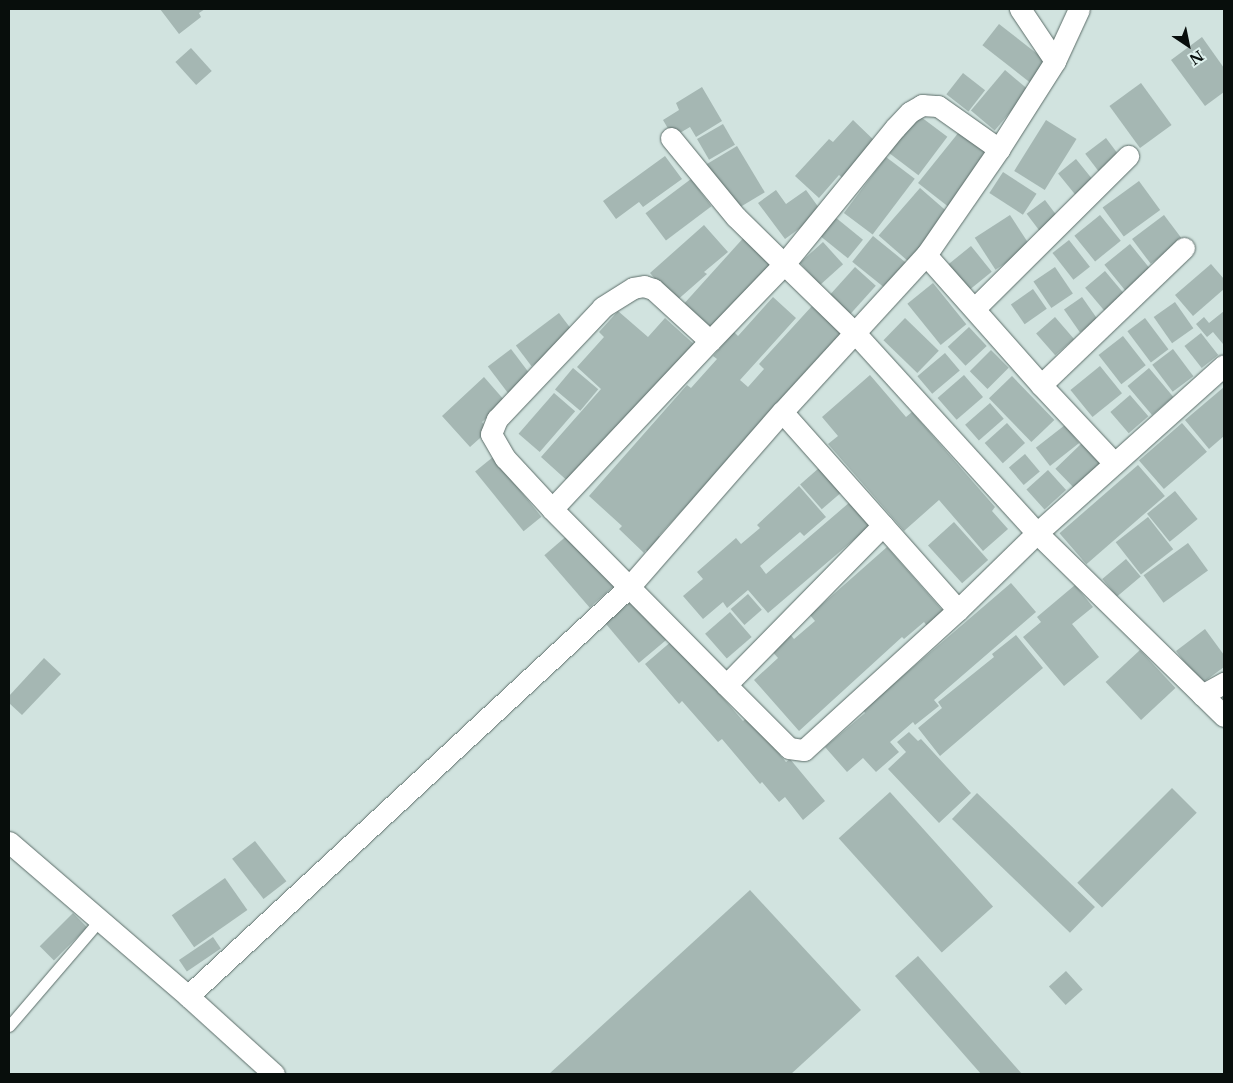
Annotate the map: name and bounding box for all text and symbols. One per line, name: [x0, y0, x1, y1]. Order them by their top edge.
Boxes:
north arrow: [1163, 20, 1213, 70]
text: N: [1186, 46, 1207, 69]

